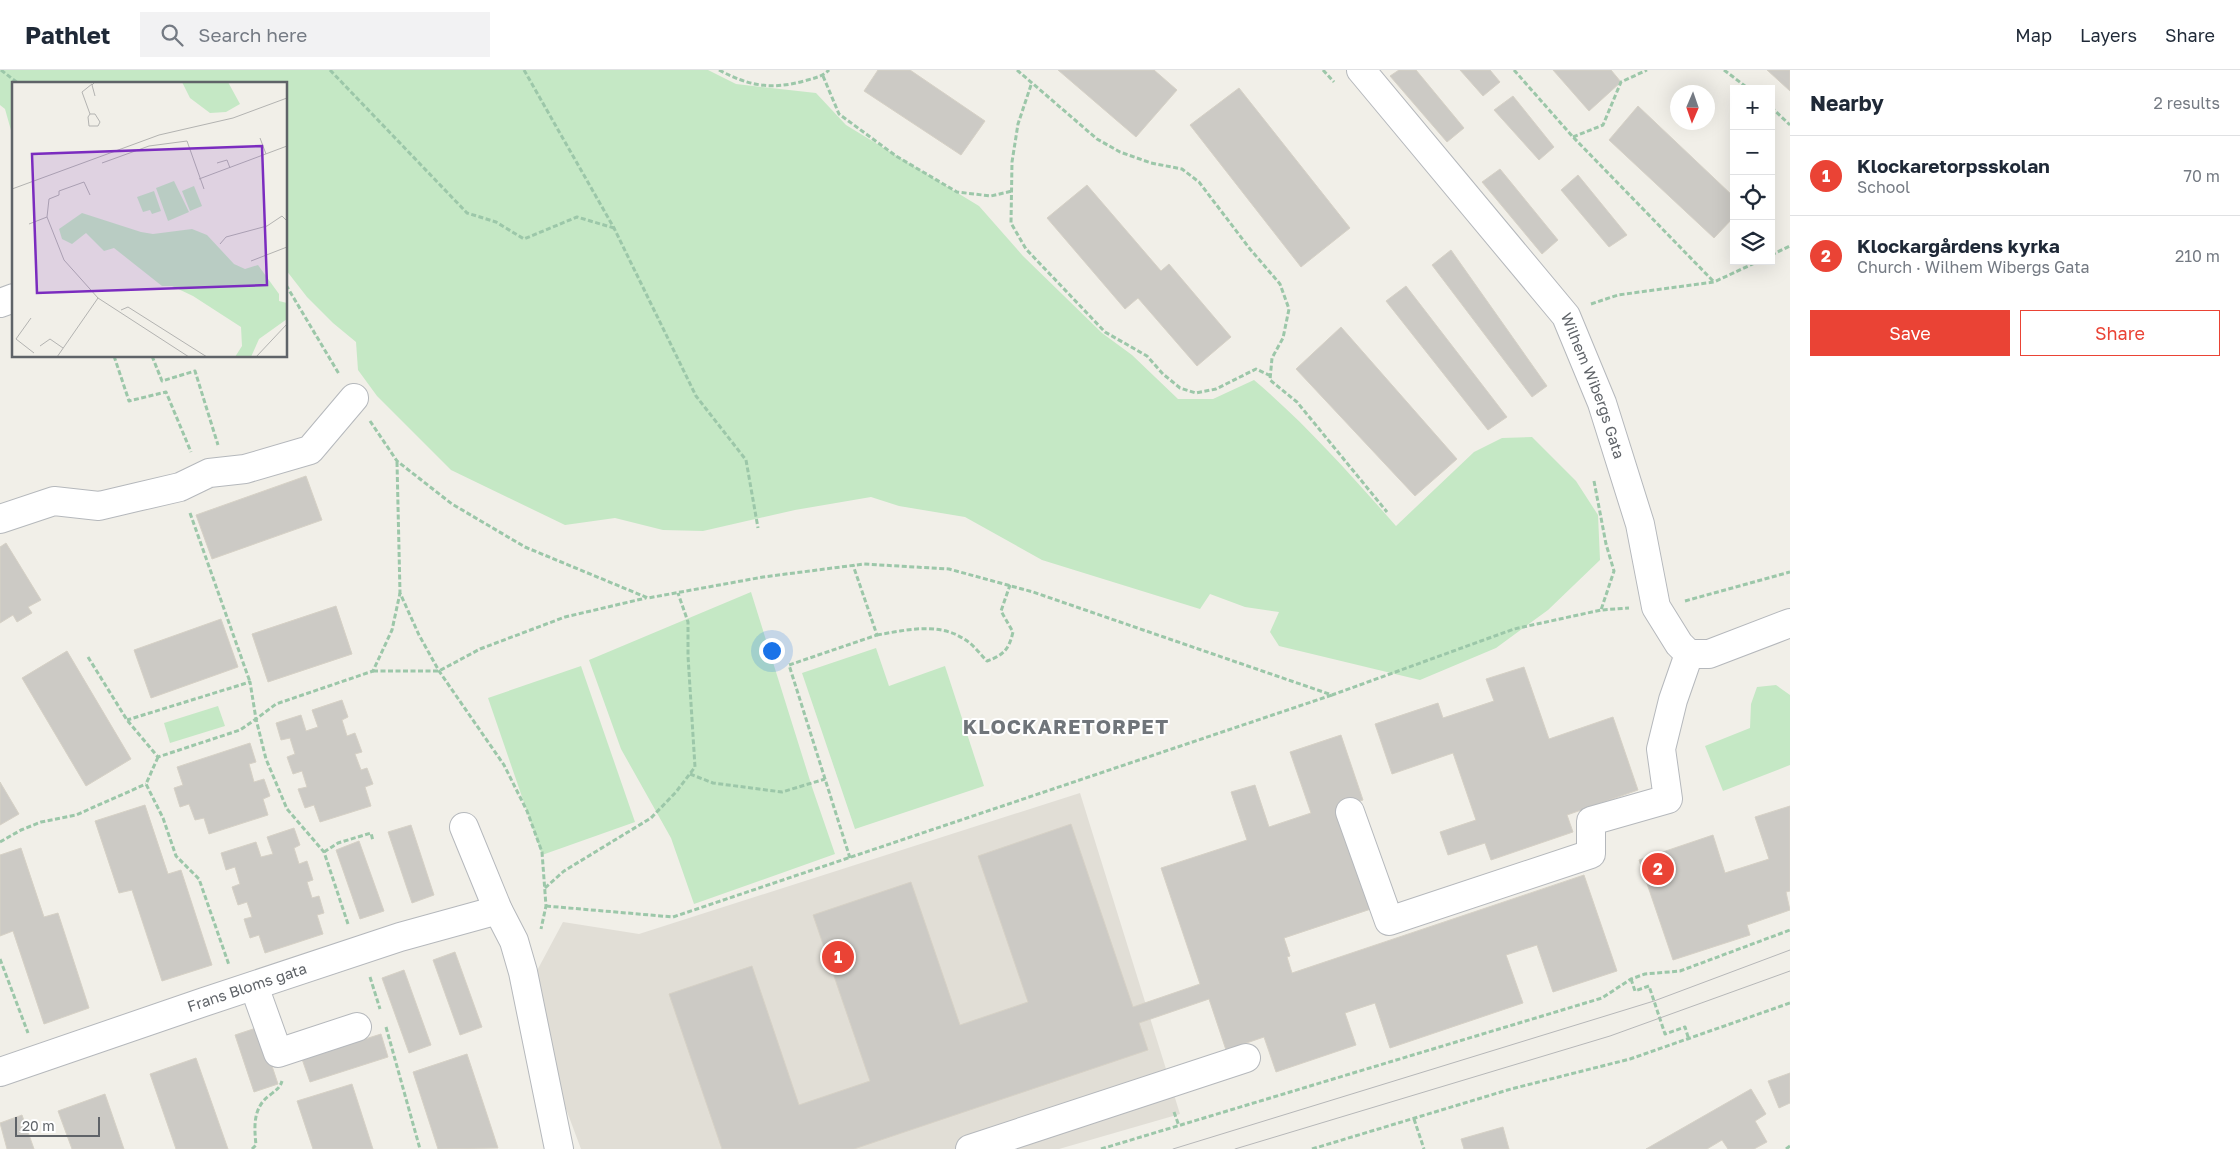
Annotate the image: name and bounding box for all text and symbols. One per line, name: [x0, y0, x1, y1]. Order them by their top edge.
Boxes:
search box: [140, 12, 490, 57]
text: Pathlet: [25, 20, 110, 49]
icon: search: [158, 21, 186, 49]
text: Search here: [198, 23, 307, 46]
text: Map: [2015, 24, 2052, 46]
text: Layers: [2080, 24, 2137, 46]
text: Share: [2165, 24, 2215, 46]
inset map: [12, 82, 288, 358]
north arrow: [1670, 85, 1715, 130]
map controls: [1730, 85, 1775, 265]
button: +: [1730, 85, 1775, 130]
text: Nearby: [1810, 90, 1884, 116]
text: 2 results: [2154, 93, 2220, 113]
button: −: [1730, 130, 1775, 175]
text: Klockaretorpsskolan: [1857, 154, 2050, 177]
text: 1: [1822, 166, 1830, 186]
text: 70 m: [2183, 166, 2220, 186]
button: locate: [1730, 175, 1775, 220]
text: School: [1857, 177, 1910, 197]
button: layers: [1730, 220, 1775, 265]
text: Klockargårdens kyrka: [1857, 234, 2060, 257]
text: 2: [1821, 246, 1831, 266]
text: 210 m: [2175, 246, 2220, 266]
text: Church · Wilhem Wibergs Gata: [1857, 257, 2090, 277]
street label: Wilhem Wibergs Gata: [1558, 310, 1629, 461]
button: Save: [1810, 310, 2010, 356]
button: Share: [2020, 310, 2220, 356]
your location: [759, 638, 785, 664]
district label: KLOCKARETORPET: [963, 714, 1169, 738]
pin: 2: [1642, 850, 1674, 888]
pin: 1: [822, 938, 854, 976]
street label: Frans Bloms gata: [185, 959, 309, 1015]
scale bar: [15, 1114, 100, 1137]
text: 20 m: [22, 1117, 55, 1134]

